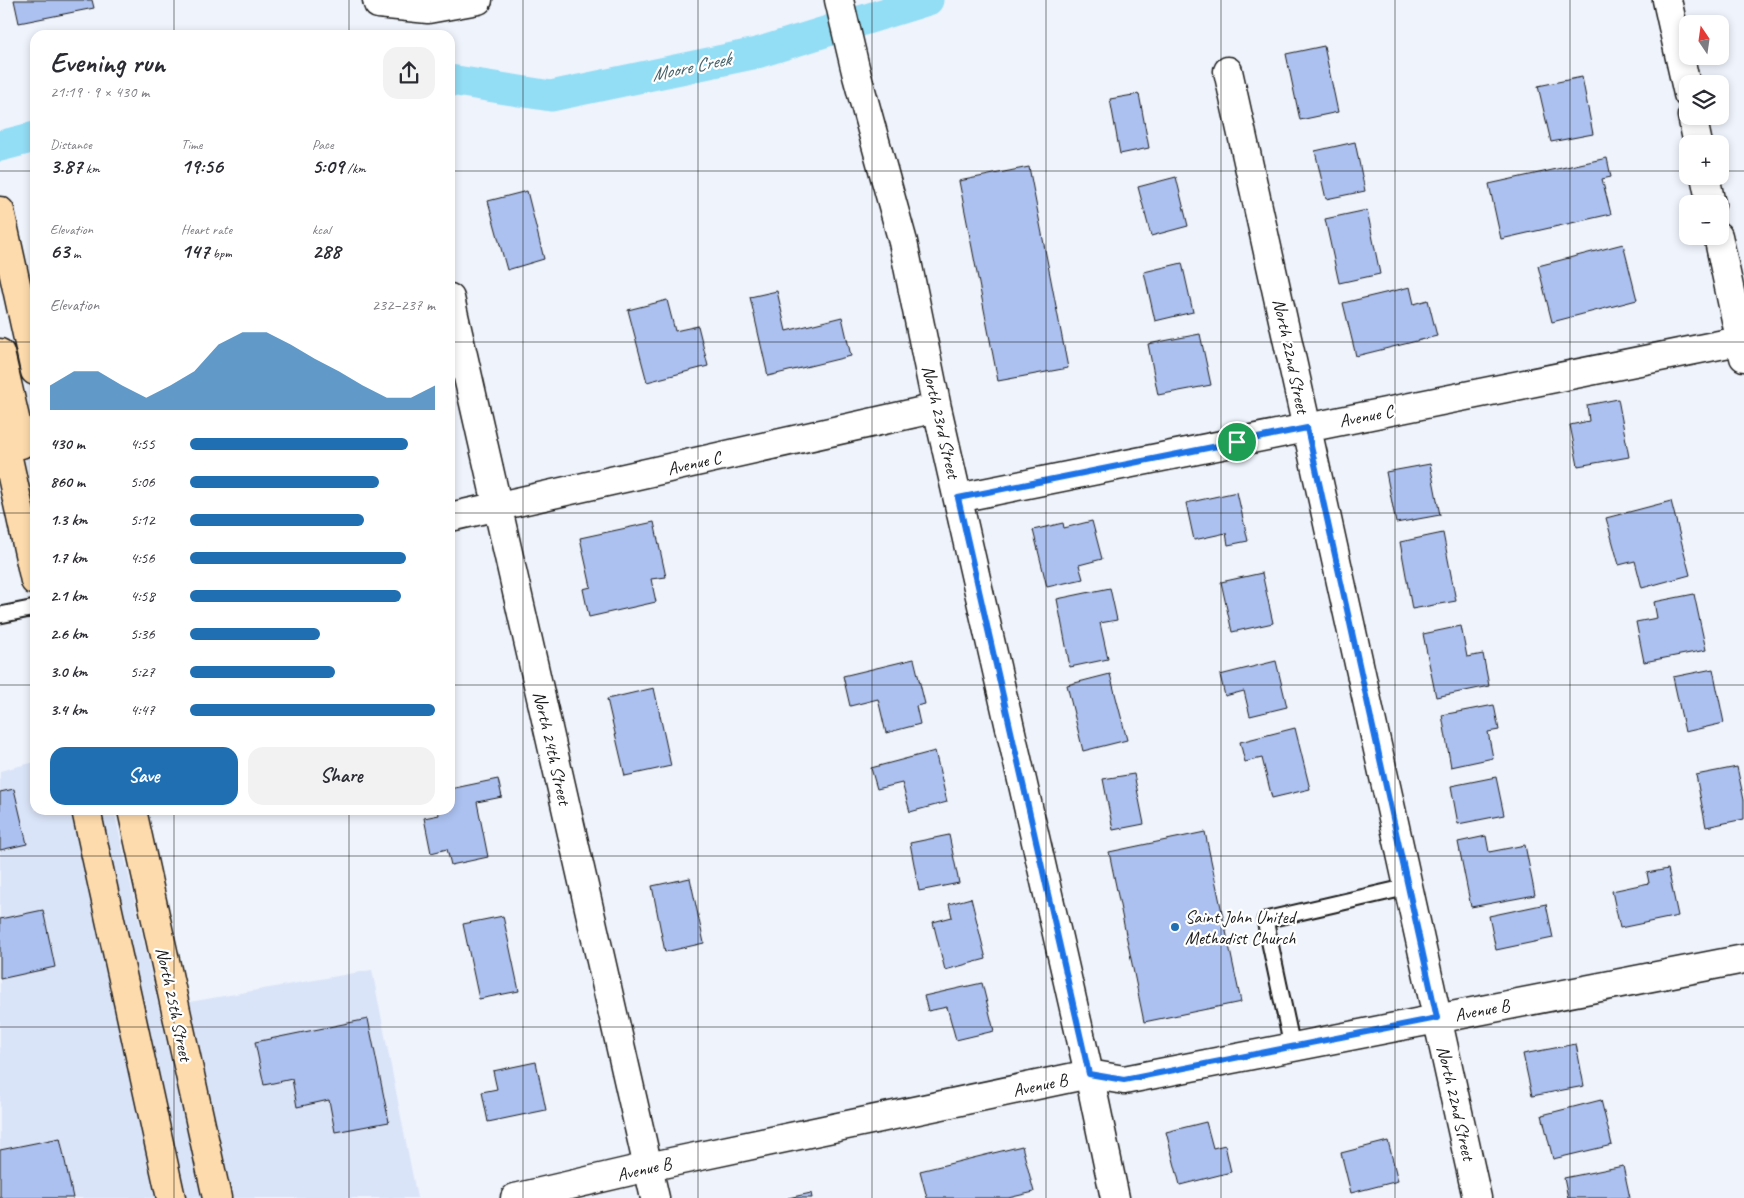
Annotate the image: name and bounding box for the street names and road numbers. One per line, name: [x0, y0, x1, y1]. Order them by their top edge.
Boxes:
street label: North 22nd Street: [1268, 297, 1314, 417]
street label: North 23rd Street: [917, 363, 965, 483]
street label: Avenue C: [1337, 400, 1397, 432]
street label: Avenue C: [665, 446, 725, 480]
street label: North 24th Street: [528, 689, 576, 809]
street label: North 25th Street: [151, 945, 197, 1065]
street label: Avenue B: [1453, 994, 1513, 1026]
street label: North 22nd Street: [1432, 1044, 1480, 1164]
street label: Avenue B: [1011, 1068, 1071, 1101]
street label: Avenue B: [615, 1152, 675, 1186]

